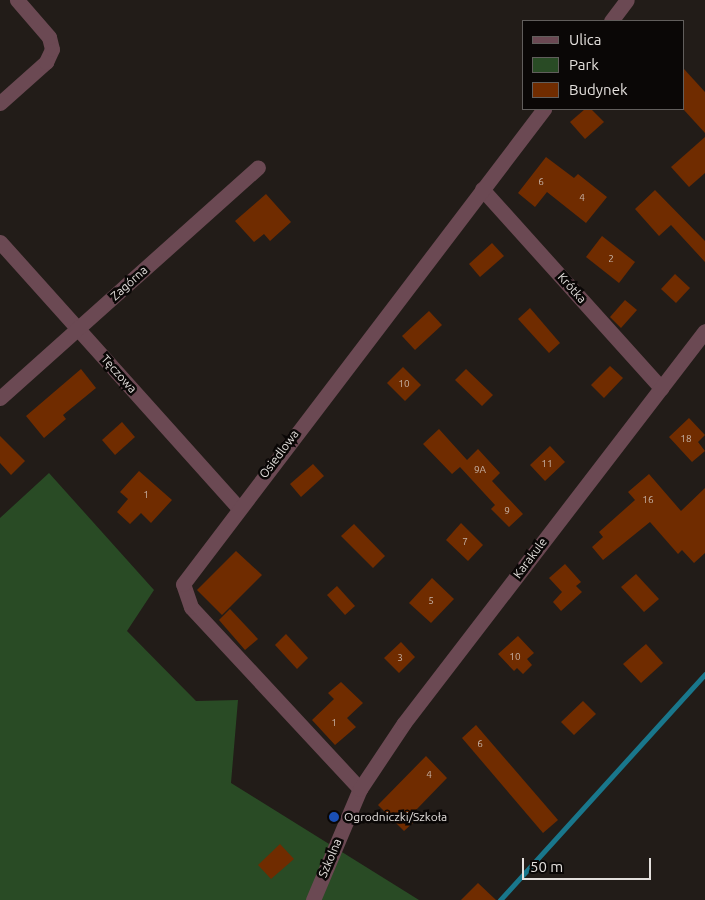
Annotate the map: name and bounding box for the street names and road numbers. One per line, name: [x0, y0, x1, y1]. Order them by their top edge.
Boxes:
street label: Zagórna: [108, 263, 150, 303]
street label: Krótka: [555, 270, 589, 306]
street label: Tęczowa: [98, 352, 140, 396]
street label: Osiedlowa: [256, 427, 302, 481]
street label: Karakule: [510, 535, 550, 581]
street label: Szkolna: [315, 836, 345, 880]

